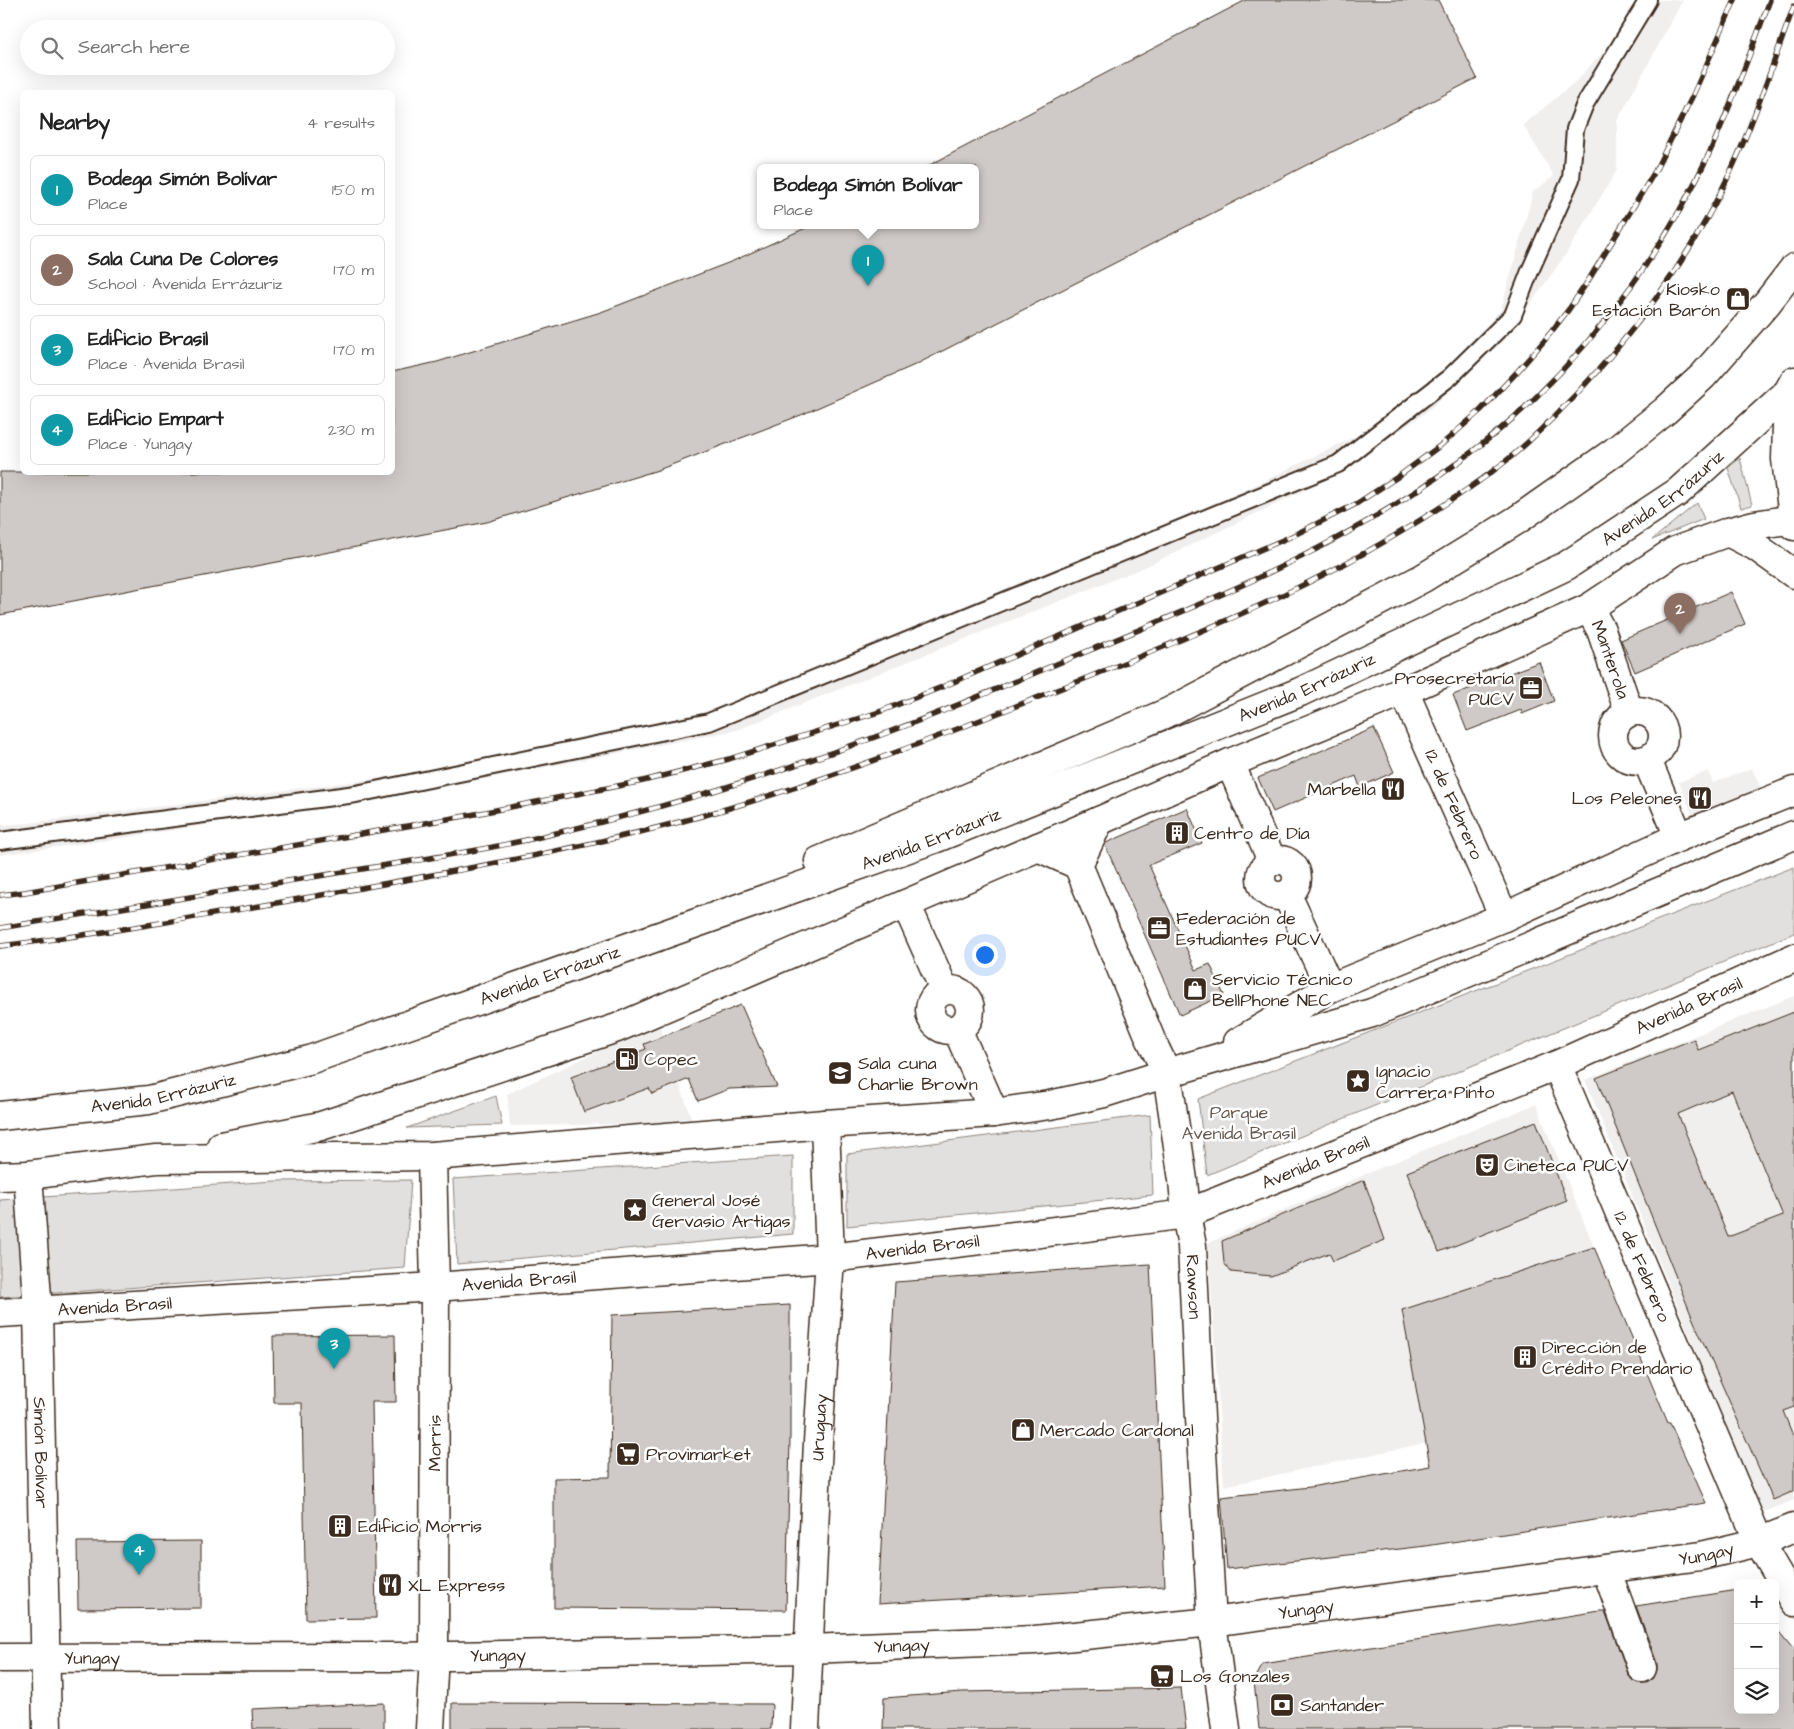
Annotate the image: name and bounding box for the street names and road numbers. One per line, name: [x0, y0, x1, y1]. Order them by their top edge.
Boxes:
street label: Avenida Errázuriz: [1597, 444, 1729, 552]
street label: Manterola: [1585, 615, 1636, 702]
street label: Avenida Errázuriz: [1234, 646, 1379, 728]
street label: 12 de Febrero: [1419, 745, 1490, 863]
street label: Avenida Errázuriz: [858, 801, 1005, 876]
street label: Avenida Errázuriz: [476, 939, 623, 1011]
street label: Avenida Brasil: [1632, 970, 1746, 1040]
street label: Avenida Errázuriz: [89, 1066, 238, 1119]
street label: Avenida Brasil: [1258, 1129, 1373, 1195]
street label: 12 de Febrero: [1608, 1207, 1677, 1326]
street label: Avenida Brasil: [864, 1228, 981, 1266]
street label: Rawson: [1180, 1254, 1208, 1320]
street label: Avenida Brasil: [461, 1264, 577, 1297]
street label: Avenida Brasil: [57, 1290, 173, 1322]
street label: Uruguay: [805, 1393, 835, 1461]
street label: Simón Bolívar: [27, 1397, 55, 1509]
street label: Morris: [422, 1415, 447, 1471]
street label: Yungay: [1677, 1536, 1737, 1571]
street label: Yungay: [1277, 1593, 1336, 1625]
street label: Yungay: [873, 1632, 931, 1659]
street label: Yungay: [470, 1642, 526, 1669]
street label: Yungay: [64, 1645, 120, 1671]

